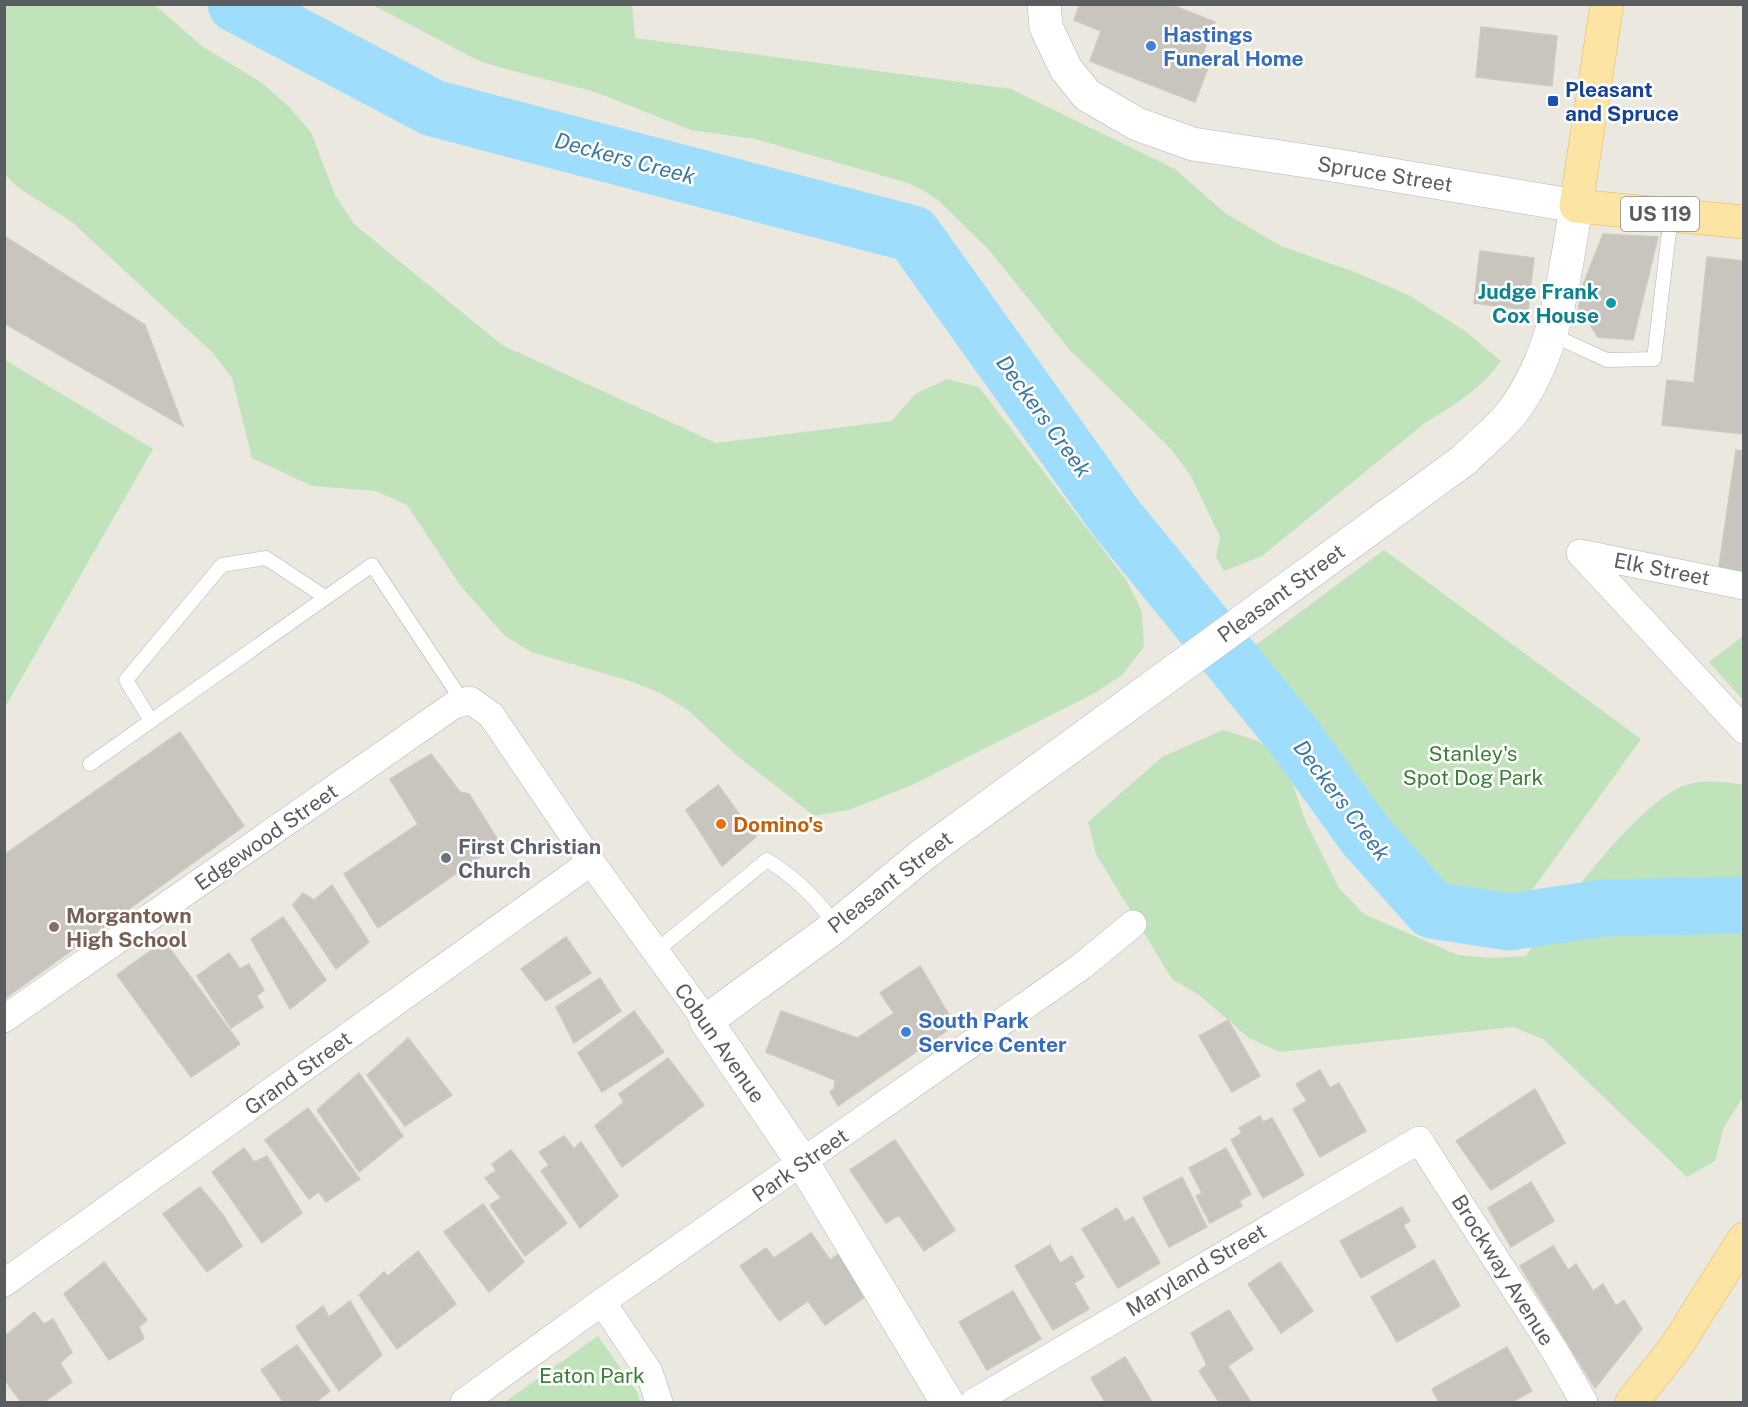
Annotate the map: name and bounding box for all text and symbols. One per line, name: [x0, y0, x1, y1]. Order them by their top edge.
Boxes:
place label: Hastings Funeral Home: [1163, 22, 1304, 71]
marker: Hastings Funeral Home: [1144, 39, 1158, 53]
place label: Pleasant and Spruce: [1565, 77, 1679, 126]
marker: Pleasant and Spruce: [1546, 94, 1560, 108]
water label: Deckers Creek: [552, 127, 698, 189]
street label: Spruce Street: [1316, 151, 1454, 197]
road number: US 119: [1621, 197, 1699, 231]
place label: Judge Frank Cox House: [1478, 279, 1599, 328]
marker: Judge Frank Cox House: [1604, 296, 1618, 310]
water label: Deckers Creek: [991, 350, 1097, 482]
street label: Pleasant Street: [1213, 539, 1349, 647]
street label: Elk Street: [1612, 547, 1712, 591]
water label: Deckers Creek: [1288, 735, 1396, 866]
park label: Stanley's Spot Dog Park: [1403, 741, 1543, 790]
street label: Edgewood Street: [190, 778, 342, 896]
place label: Domino's: [733, 812, 823, 837]
marker: Domino's: [714, 817, 728, 831]
street label: Pleasant Street: [823, 826, 957, 938]
place label: First Christian Church: [458, 834, 601, 883]
marker: First Christian Church: [439, 851, 453, 865]
place label: Morgantown High School: [66, 903, 192, 952]
marker: Morgantown High School: [47, 920, 61, 934]
street label: Cobun Avenue: [669, 978, 771, 1108]
place label: South Park Service Center: [918, 1008, 1067, 1057]
marker: South Park Service Center: [899, 1025, 913, 1039]
street label: Grand Street: [240, 1026, 356, 1120]
street label: Park Street: [747, 1123, 853, 1207]
street label: Brockway Avenue: [1447, 1190, 1559, 1350]
street label: Maryland Street: [1121, 1218, 1271, 1322]
park label: Eaton Park: [539, 1363, 645, 1388]

